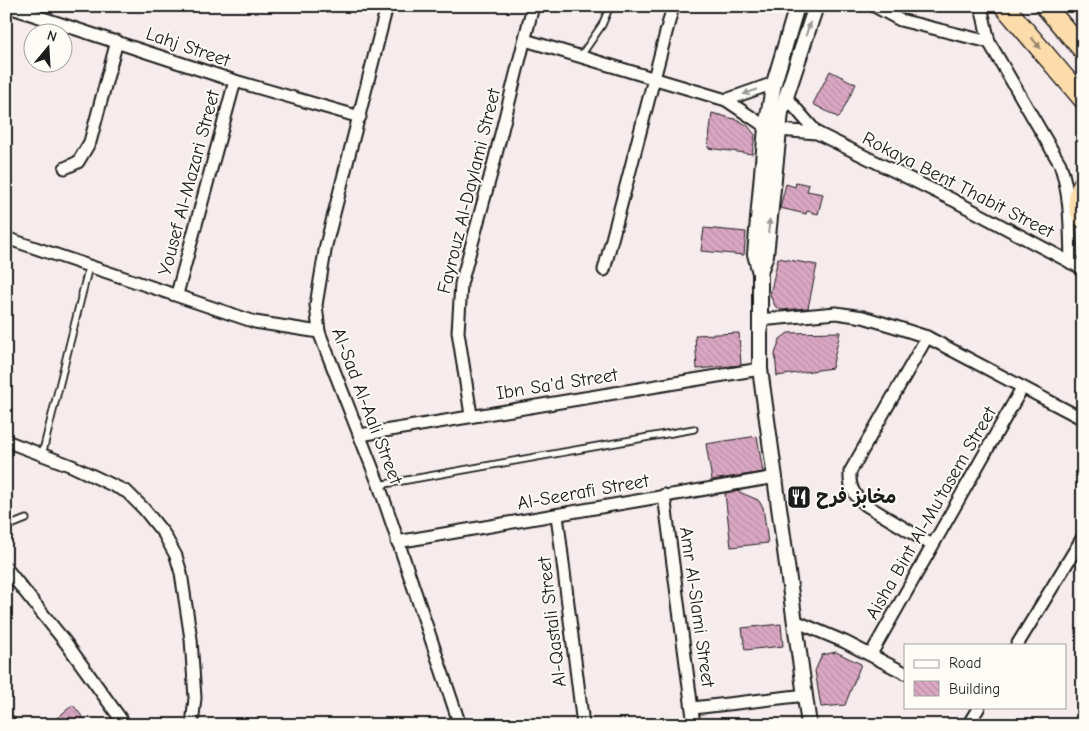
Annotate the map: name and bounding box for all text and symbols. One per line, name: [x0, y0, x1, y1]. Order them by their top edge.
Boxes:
one-way arrow: [805, 21, 812, 36]
north arrow: [22, 22, 72, 72]
street label: Lahj Street: [143, 22, 234, 72]
text: N: [45, 27, 59, 46]
one-way arrow: [1030, 37, 1042, 49]
street label: Fayrouz Al-Daylami Street: [433, 86, 505, 296]
street label: Yousef Al-Mazari Street: [154, 87, 224, 278]
one-way arrow: [742, 88, 757, 96]
street label: Rokaya Bent Thabit Street: [859, 127, 1058, 243]
one-way arrow: [765, 217, 773, 233]
street label: Al-Sad Al-Aali Street: [327, 325, 407, 488]
street label: Ibn Sa'd Street: [495, 363, 620, 404]
street label: Aisha Bint Al-Mu'tasem Street: [861, 402, 1001, 623]
street label: Al-Seerafi Street: [516, 470, 651, 514]
restaurant icon: مخابز فرح: [786, 484, 812, 510]
place label: مخابز فرح: [816, 486, 896, 509]
street label: Amr Al-Slami Street: [675, 525, 719, 689]
street label: Al-Qastali Street: [533, 555, 571, 688]
legend: [904, 644, 1066, 708]
text: Road: [949, 654, 981, 672]
text: Building: [949, 680, 1000, 698]

